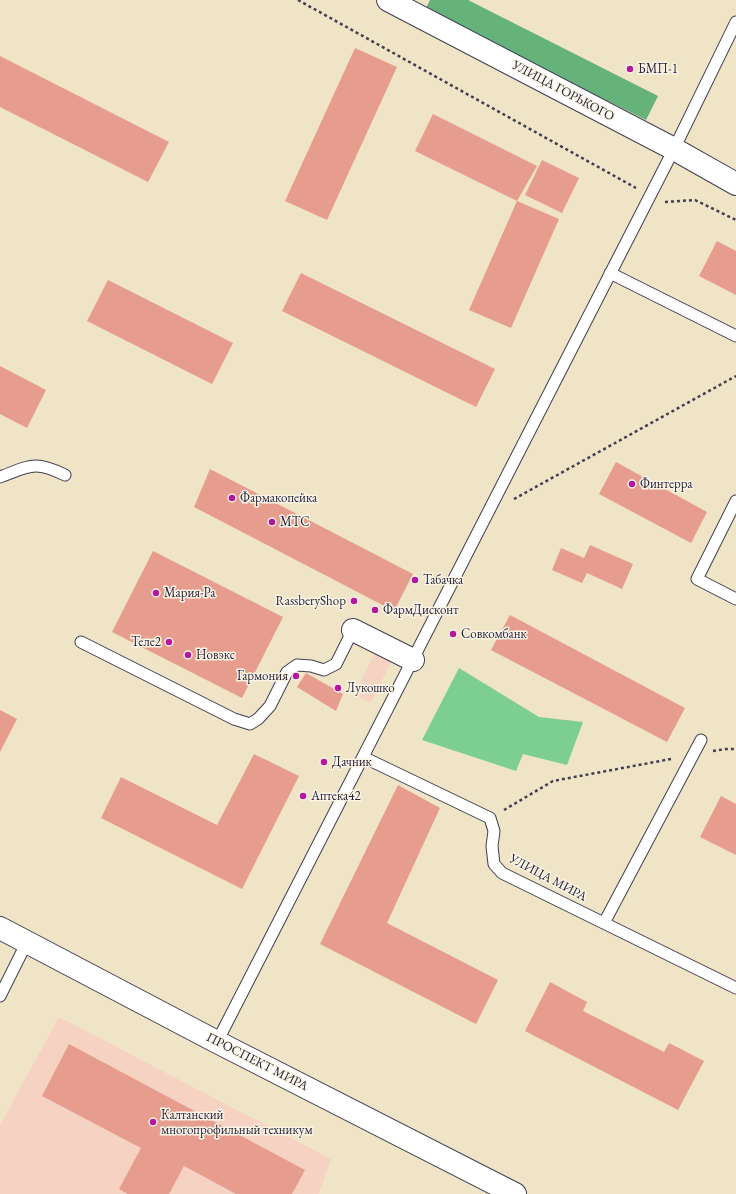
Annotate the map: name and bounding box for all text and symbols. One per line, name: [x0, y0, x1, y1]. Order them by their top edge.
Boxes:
street label: УЛИЦА ГОРЬКОГО: [509, 57, 617, 125]
place label: БМП-1: [638, 61, 678, 77]
marker: БМП-1: [625, 64, 635, 74]
place label: Финтерра: [640, 476, 692, 492]
marker: Финтерра: [627, 479, 637, 489]
place label: Фармакопейка: [240, 490, 317, 506]
marker: Фармакопейка: [227, 493, 237, 503]
place label: МТС: [280, 514, 309, 530]
marker: МТС: [267, 517, 277, 527]
place label: Табачка: [423, 572, 463, 588]
marker: Табачка: [410, 575, 420, 585]
place label: Мария-Ра: [164, 585, 215, 601]
marker: Мария-Ра: [151, 588, 161, 598]
place label: RassberyShop: [275, 593, 346, 609]
marker: RassberyShop: [349, 596, 359, 606]
place label: ФармДисконт: [383, 602, 458, 618]
marker: ФармДисконт: [370, 605, 380, 615]
place label: Совкомбанк: [461, 626, 527, 642]
marker: Совкомбанк: [448, 629, 458, 639]
place label: Теле2: [131, 634, 161, 650]
marker: Теле2: [164, 637, 174, 647]
place label: Новэкс: [196, 647, 235, 663]
marker: Новэкс: [183, 650, 193, 660]
place label: Гармония: [237, 668, 288, 684]
marker: Гармония: [291, 671, 301, 681]
place label: Лукошко: [346, 680, 395, 696]
marker: Лукошко: [333, 683, 343, 693]
place label: Дачник: [332, 754, 372, 770]
marker: Дачник: [319, 757, 329, 767]
place label: Аптека42: [311, 788, 361, 804]
marker: Аптека42: [298, 791, 308, 801]
street label: УЛИЦА МИРА: [506, 851, 590, 905]
street label: ПРОСПЕКТ МИРА: [203, 1030, 311, 1094]
place label: Калтанский многопрофильный техникум: [161, 1107, 313, 1138]
marker: Калтанский многопрофильный техникум: [148, 1117, 158, 1127]

